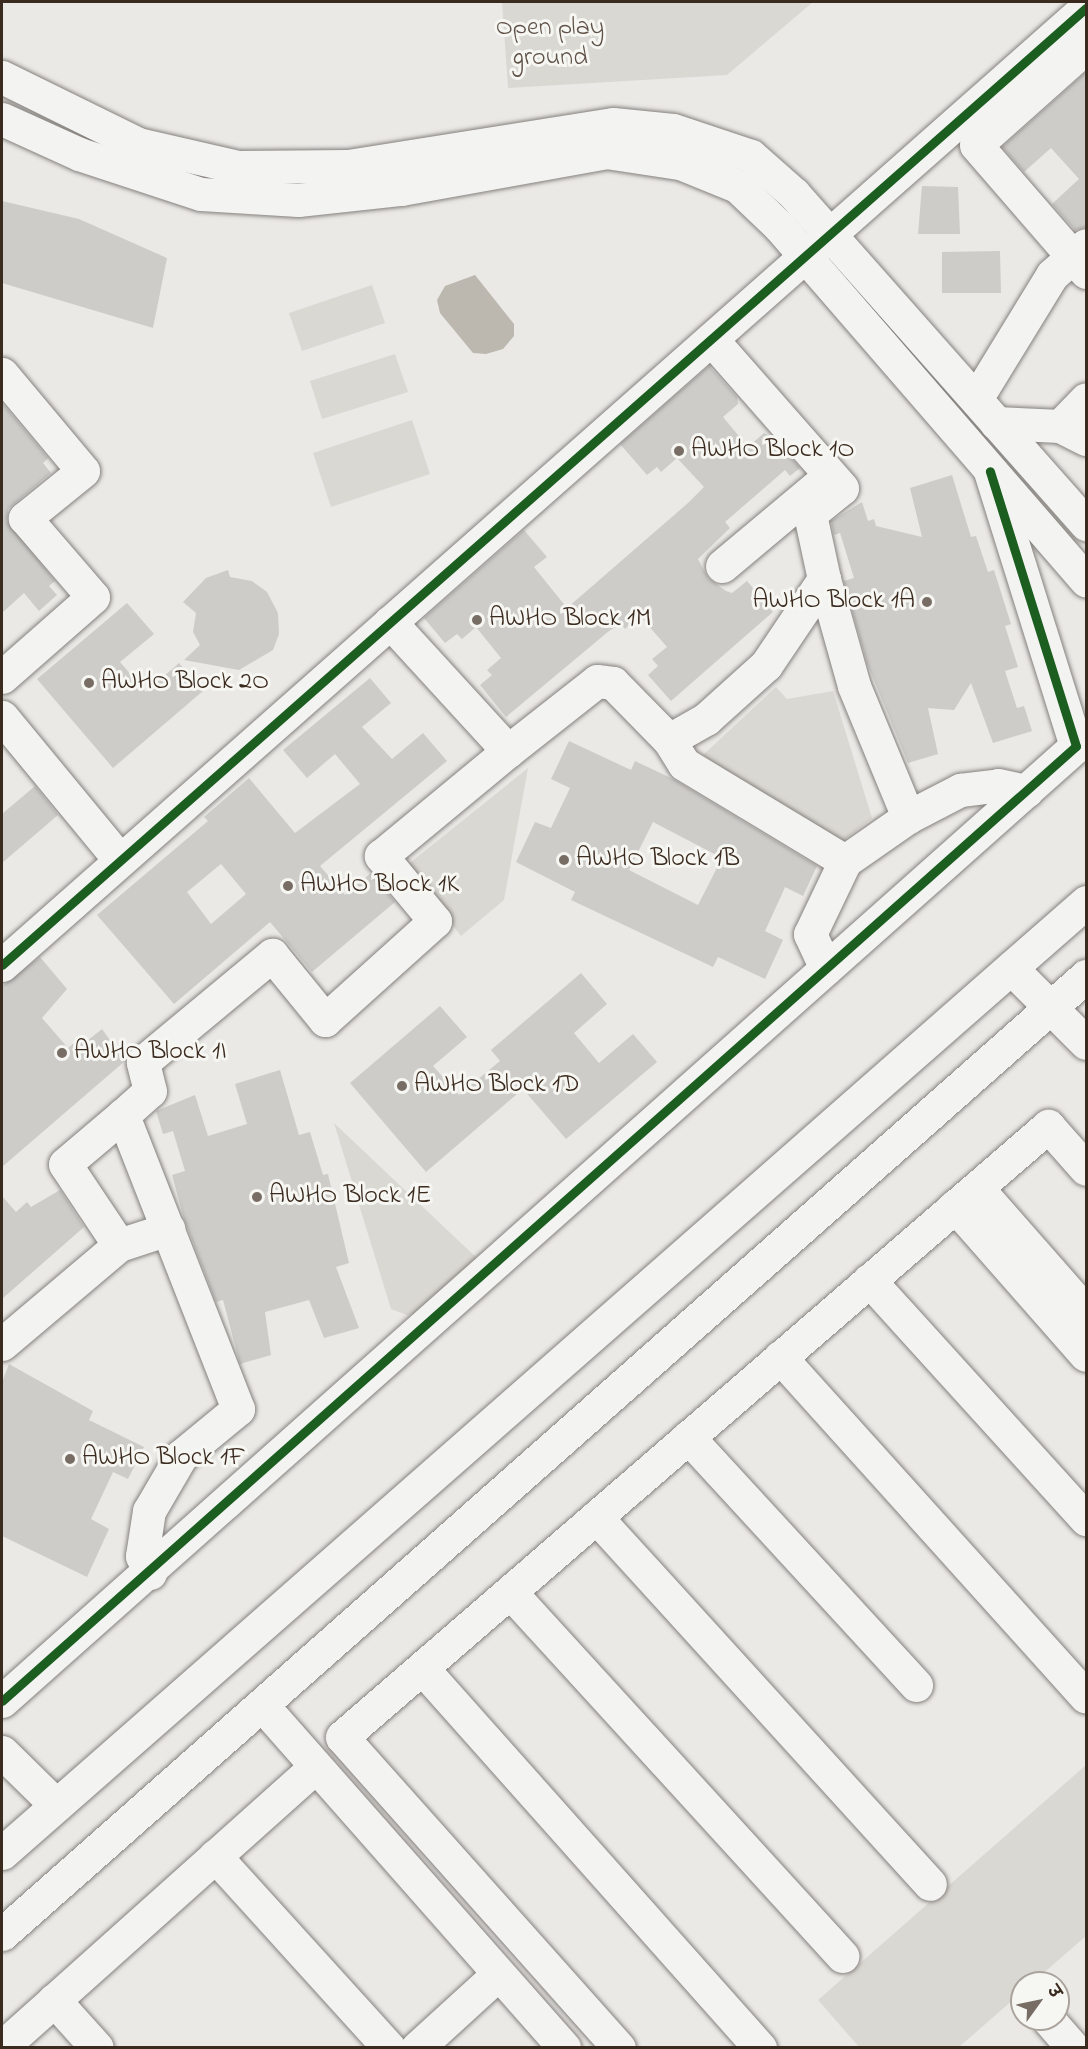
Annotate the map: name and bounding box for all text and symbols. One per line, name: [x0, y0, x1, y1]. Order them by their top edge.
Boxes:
park label: Open play ground: [496, 13, 604, 74]
place label: AWHO Block 1O: [691, 435, 854, 467]
marker: AWHO Block 1O: [672, 444, 686, 458]
place label: AWHO Block 1A: [753, 586, 915, 618]
marker: AWHO Block 1A: [920, 595, 934, 609]
place label: AWHO Block 1M: [489, 604, 651, 636]
marker: AWHO Block 1M: [470, 613, 484, 627]
place label: AWHO Block 2O: [101, 667, 269, 699]
marker: AWHO Block 2O: [82, 676, 96, 690]
place label: AWHO Block 1B: [576, 844, 740, 876]
marker: AWHO Block 1B: [557, 853, 571, 867]
place label: AWHO Block 1K: [300, 870, 459, 902]
marker: AWHO Block 1K: [281, 879, 295, 893]
place label: AWHO Block 1I: [74, 1037, 226, 1069]
marker: AWHO Block 1I: [55, 1046, 69, 1060]
place label: AWHO Block 1D: [414, 1070, 579, 1102]
marker: AWHO Block 1D: [395, 1079, 409, 1093]
place label: AWHO Block 1E: [269, 1181, 431, 1213]
marker: AWHO Block 1E: [250, 1190, 264, 1204]
place label: AWHO Block 1F: [82, 1443, 245, 1475]
marker: AWHO Block 1F: [63, 1452, 77, 1466]
north arrow: [1010, 1971, 1070, 2031]
text: उ: [1040, 1981, 1066, 2003]

